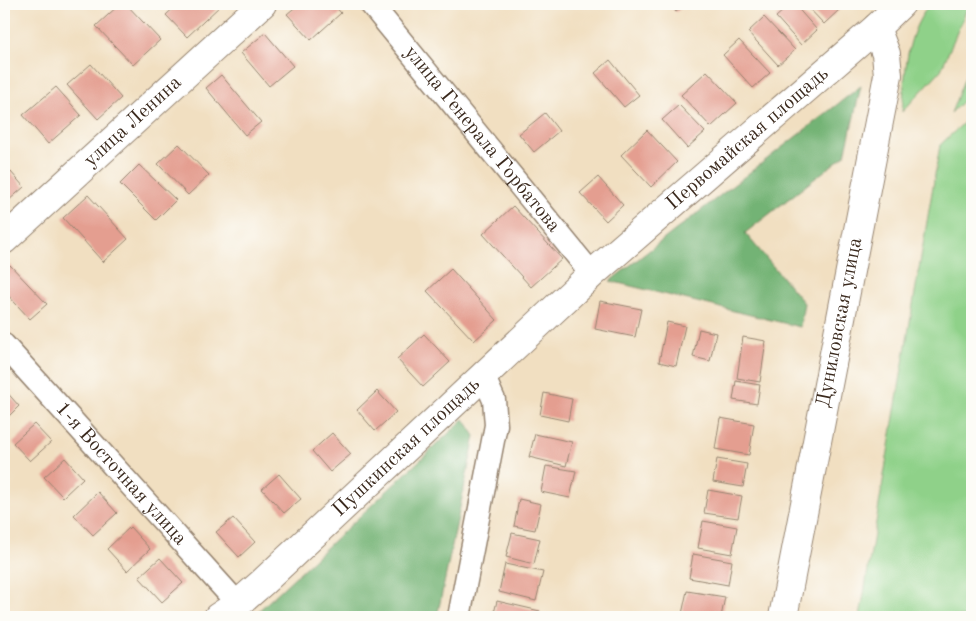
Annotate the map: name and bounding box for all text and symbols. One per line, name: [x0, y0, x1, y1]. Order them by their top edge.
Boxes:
street label: улица Генерала Горбатова: [400, 42, 564, 236]
street label: Первомайская площадь: [663, 64, 833, 214]
street label: улица Ленина: [81, 73, 186, 171]
street label: Дуниловская улица: [814, 236, 866, 409]
street label: Пушкинская площадь: [329, 374, 484, 521]
street label: 1-я Восточная улица: [51, 399, 190, 550]

